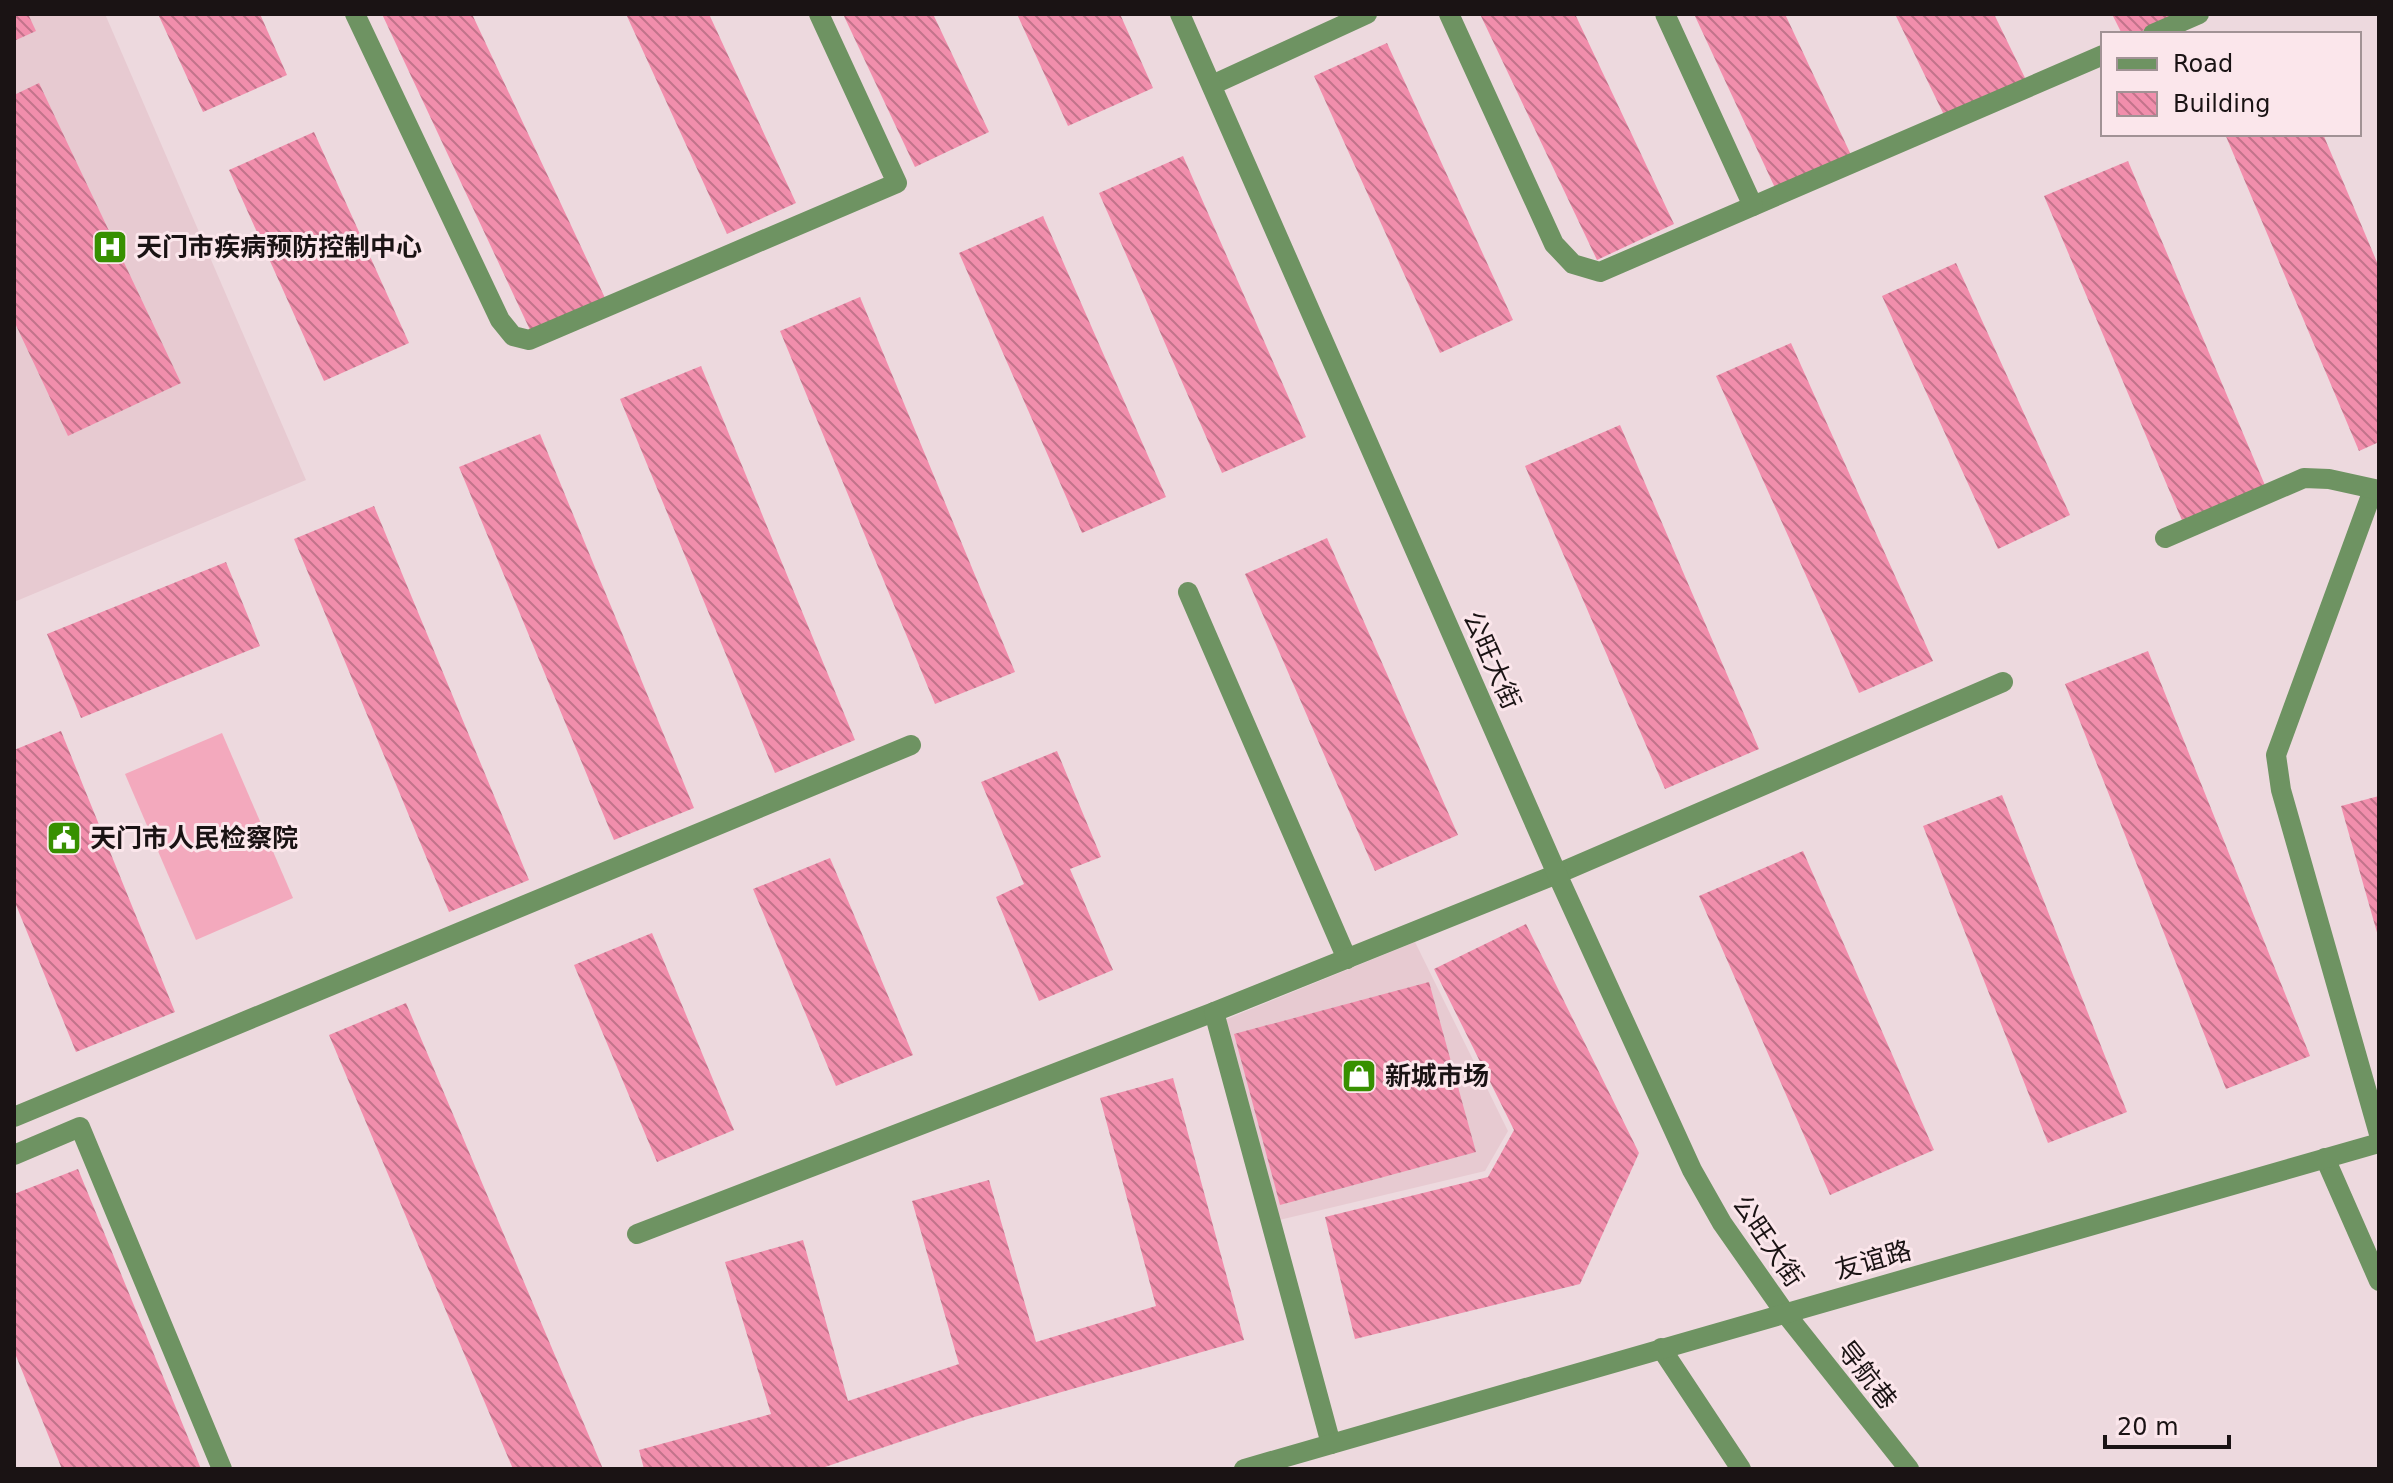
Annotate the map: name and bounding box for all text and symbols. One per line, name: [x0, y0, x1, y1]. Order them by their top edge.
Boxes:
legend: [2101, 32, 2361, 136]
text: Road: [2173, 50, 2233, 78]
text: Building: [2173, 90, 2270, 118]
hospital icon: 天门市疾病预防控制中心: [91, 228, 129, 266]
place label: 天门市疾病预防控制中心: [136, 232, 422, 262]
street label: 公旺大街: [1457, 606, 1527, 714]
public building icon: 天门市人民检察院: [45, 819, 83, 857]
place label: 天门市人民检察院: [90, 823, 298, 853]
shop icon: 新城市场: [1340, 1057, 1378, 1095]
place label: 新城市场: [1385, 1061, 1489, 1091]
street label: 公旺大街: [1726, 1189, 1810, 1293]
street label: 友谊路: [1831, 1235, 1915, 1285]
street label: 导航巷: [1831, 1335, 1903, 1415]
scale bar: [2105, 1399, 2229, 1449]
text: 20 m: [2117, 1413, 2179, 1441]

